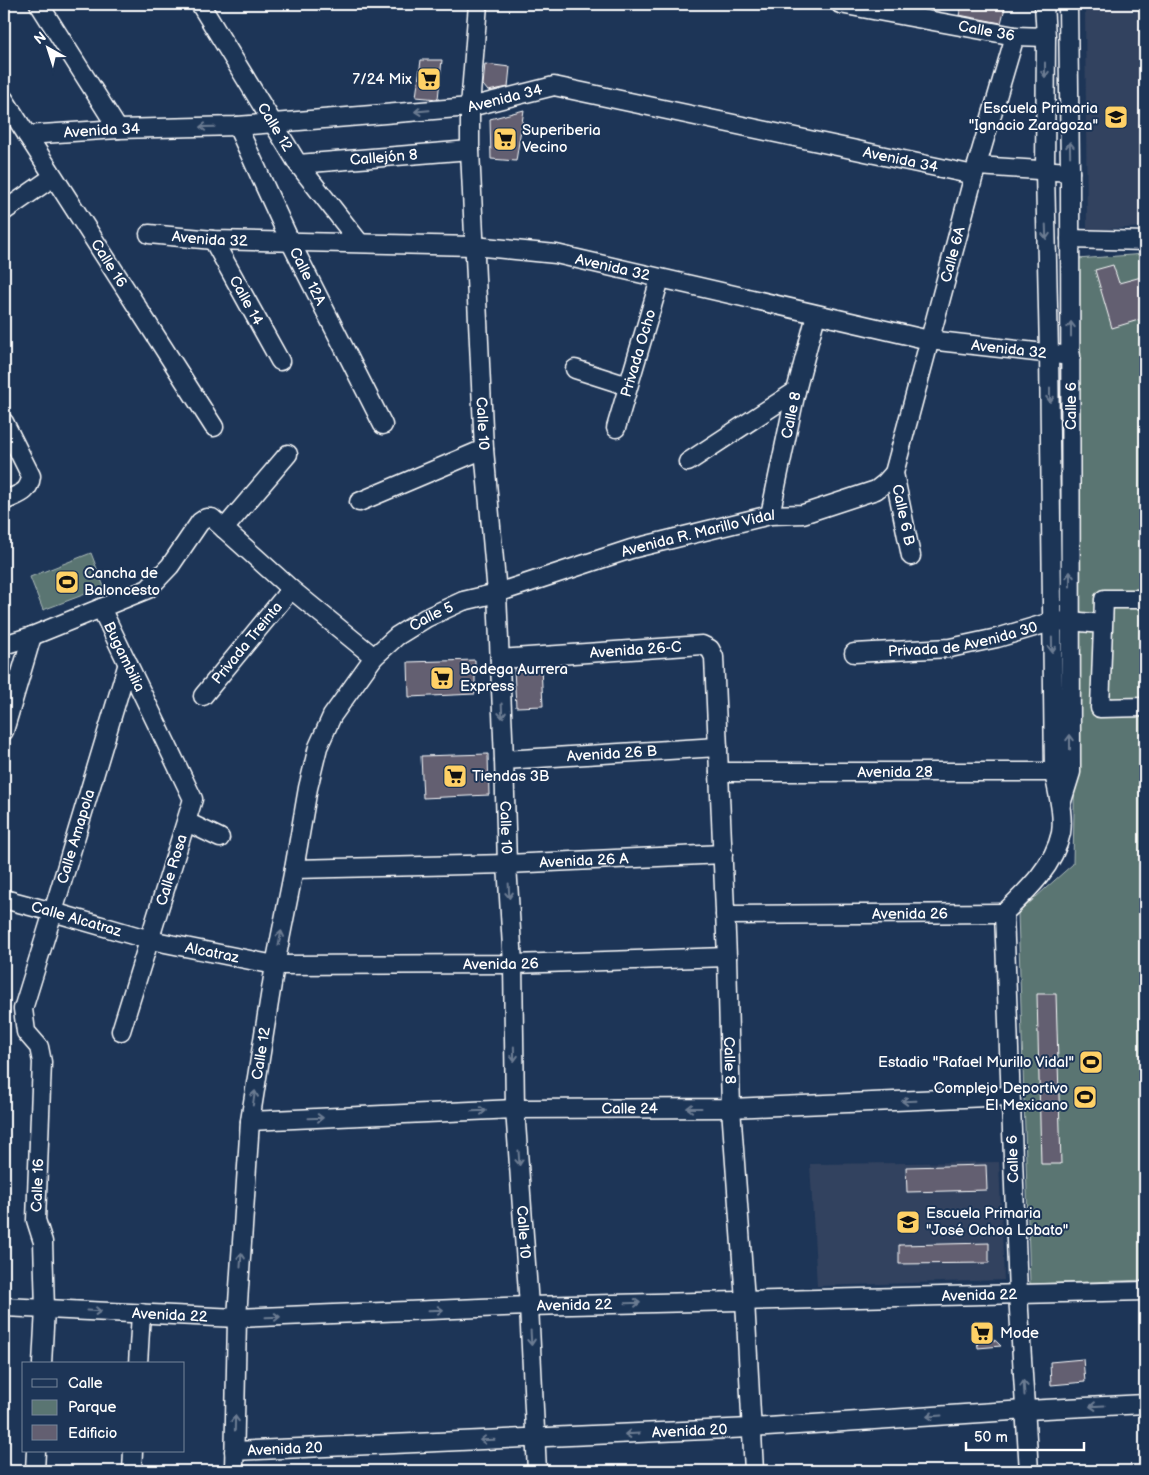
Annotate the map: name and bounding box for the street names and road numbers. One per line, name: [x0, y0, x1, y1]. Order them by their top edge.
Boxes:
street label: Calle 36: [957, 16, 1016, 45]
street label: Avenida 34: [466, 80, 544, 117]
street label: Calle 12: [253, 99, 297, 155]
street label: Avenida 34: [63, 119, 140, 142]
street label: Avenida 34: [861, 142, 940, 177]
street label: Callejón 8: [349, 145, 419, 169]
street label: Calle 6A: [936, 224, 969, 284]
street label: Avenida 32: [171, 227, 248, 250]
street label: Calle 16: [87, 235, 132, 291]
street label: Calle 12A: [285, 244, 331, 309]
street label: Avenida 32: [574, 249, 652, 285]
street label: Calle 14: [225, 272, 268, 328]
street label: Privada Ocho: [616, 307, 660, 399]
street label: Avenida 32: [970, 335, 1048, 363]
street label: Calle 6: [1062, 382, 1081, 430]
street label: Calle 8: [777, 390, 805, 440]
street label: Calle 10: [472, 396, 494, 451]
street label: Calle 6 B: [887, 483, 919, 547]
street label: Avenida R. Marillo Vidal: [618, 505, 775, 561]
street label: Calle 5: [406, 597, 457, 636]
street label: Privada Treinta: [207, 598, 286, 688]
street label: Privada de Avenida 30: [887, 617, 1040, 661]
street label: Bugambilia: [99, 618, 149, 695]
street label: Avenida 26-C: [589, 637, 683, 662]
street label: Avenida 26 B: [566, 741, 657, 766]
street label: Avenida 28: [857, 763, 933, 782]
street label: Calle Amapola: [53, 787, 99, 886]
street label: Calle 10: [496, 801, 516, 855]
street label: Calle Rosa: [152, 832, 192, 908]
street label: Avenida 26 A: [539, 849, 630, 872]
street label: Calle Alcatraz: [29, 897, 124, 941]
street label: Avenida 26: [872, 904, 948, 923]
street label: Alcatraz: [184, 938, 241, 967]
street label: Avenida 26: [463, 954, 539, 974]
street label: Calle 12: [247, 1025, 274, 1081]
street label: Calle 8: [720, 1036, 740, 1085]
street label: Calle 24: [601, 1099, 658, 1118]
street label: Calle 6: [1003, 1135, 1023, 1183]
street label: Calle 16: [27, 1158, 48, 1212]
street label: Calle 10: [512, 1205, 535, 1260]
street label: Avenida 22: [941, 1285, 1018, 1305]
street label: Avenida 22: [536, 1294, 613, 1315]
street label: Avenida 22: [132, 1304, 208, 1326]
street label: Avenida 20: [651, 1420, 728, 1442]
street label: Avenida 20: [247, 1438, 323, 1460]

